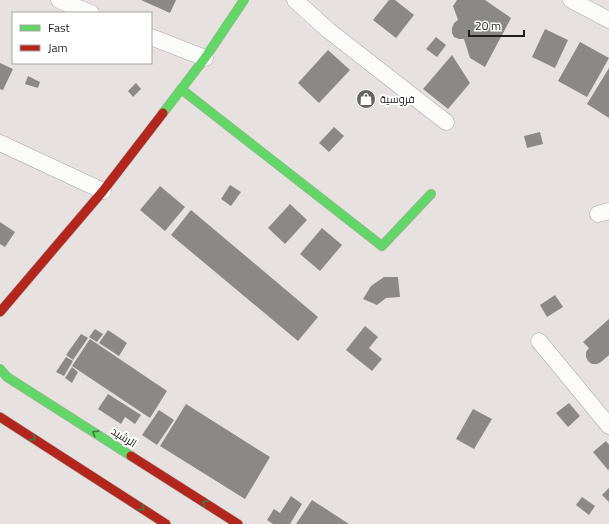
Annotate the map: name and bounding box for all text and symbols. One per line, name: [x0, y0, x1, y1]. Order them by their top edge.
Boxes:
legend: [12, 12, 152, 64]
scale bar: [469, 12, 524, 38]
text: 20 m: [475, 16, 501, 35]
text: Fast: [48, 18, 71, 37]
text: Jam: [48, 38, 68, 57]
shop icon: فروسية: [355, 88, 377, 110]
place label: فروسية: [380, 91, 415, 107]
street label: الرشيد: [108, 423, 140, 451]
one-way arrow: [92, 431, 99, 438]
one-way arrow: [29, 433, 36, 441]
one-way arrow: [202, 500, 209, 508]
one-way arrow: [138, 504, 145, 511]

